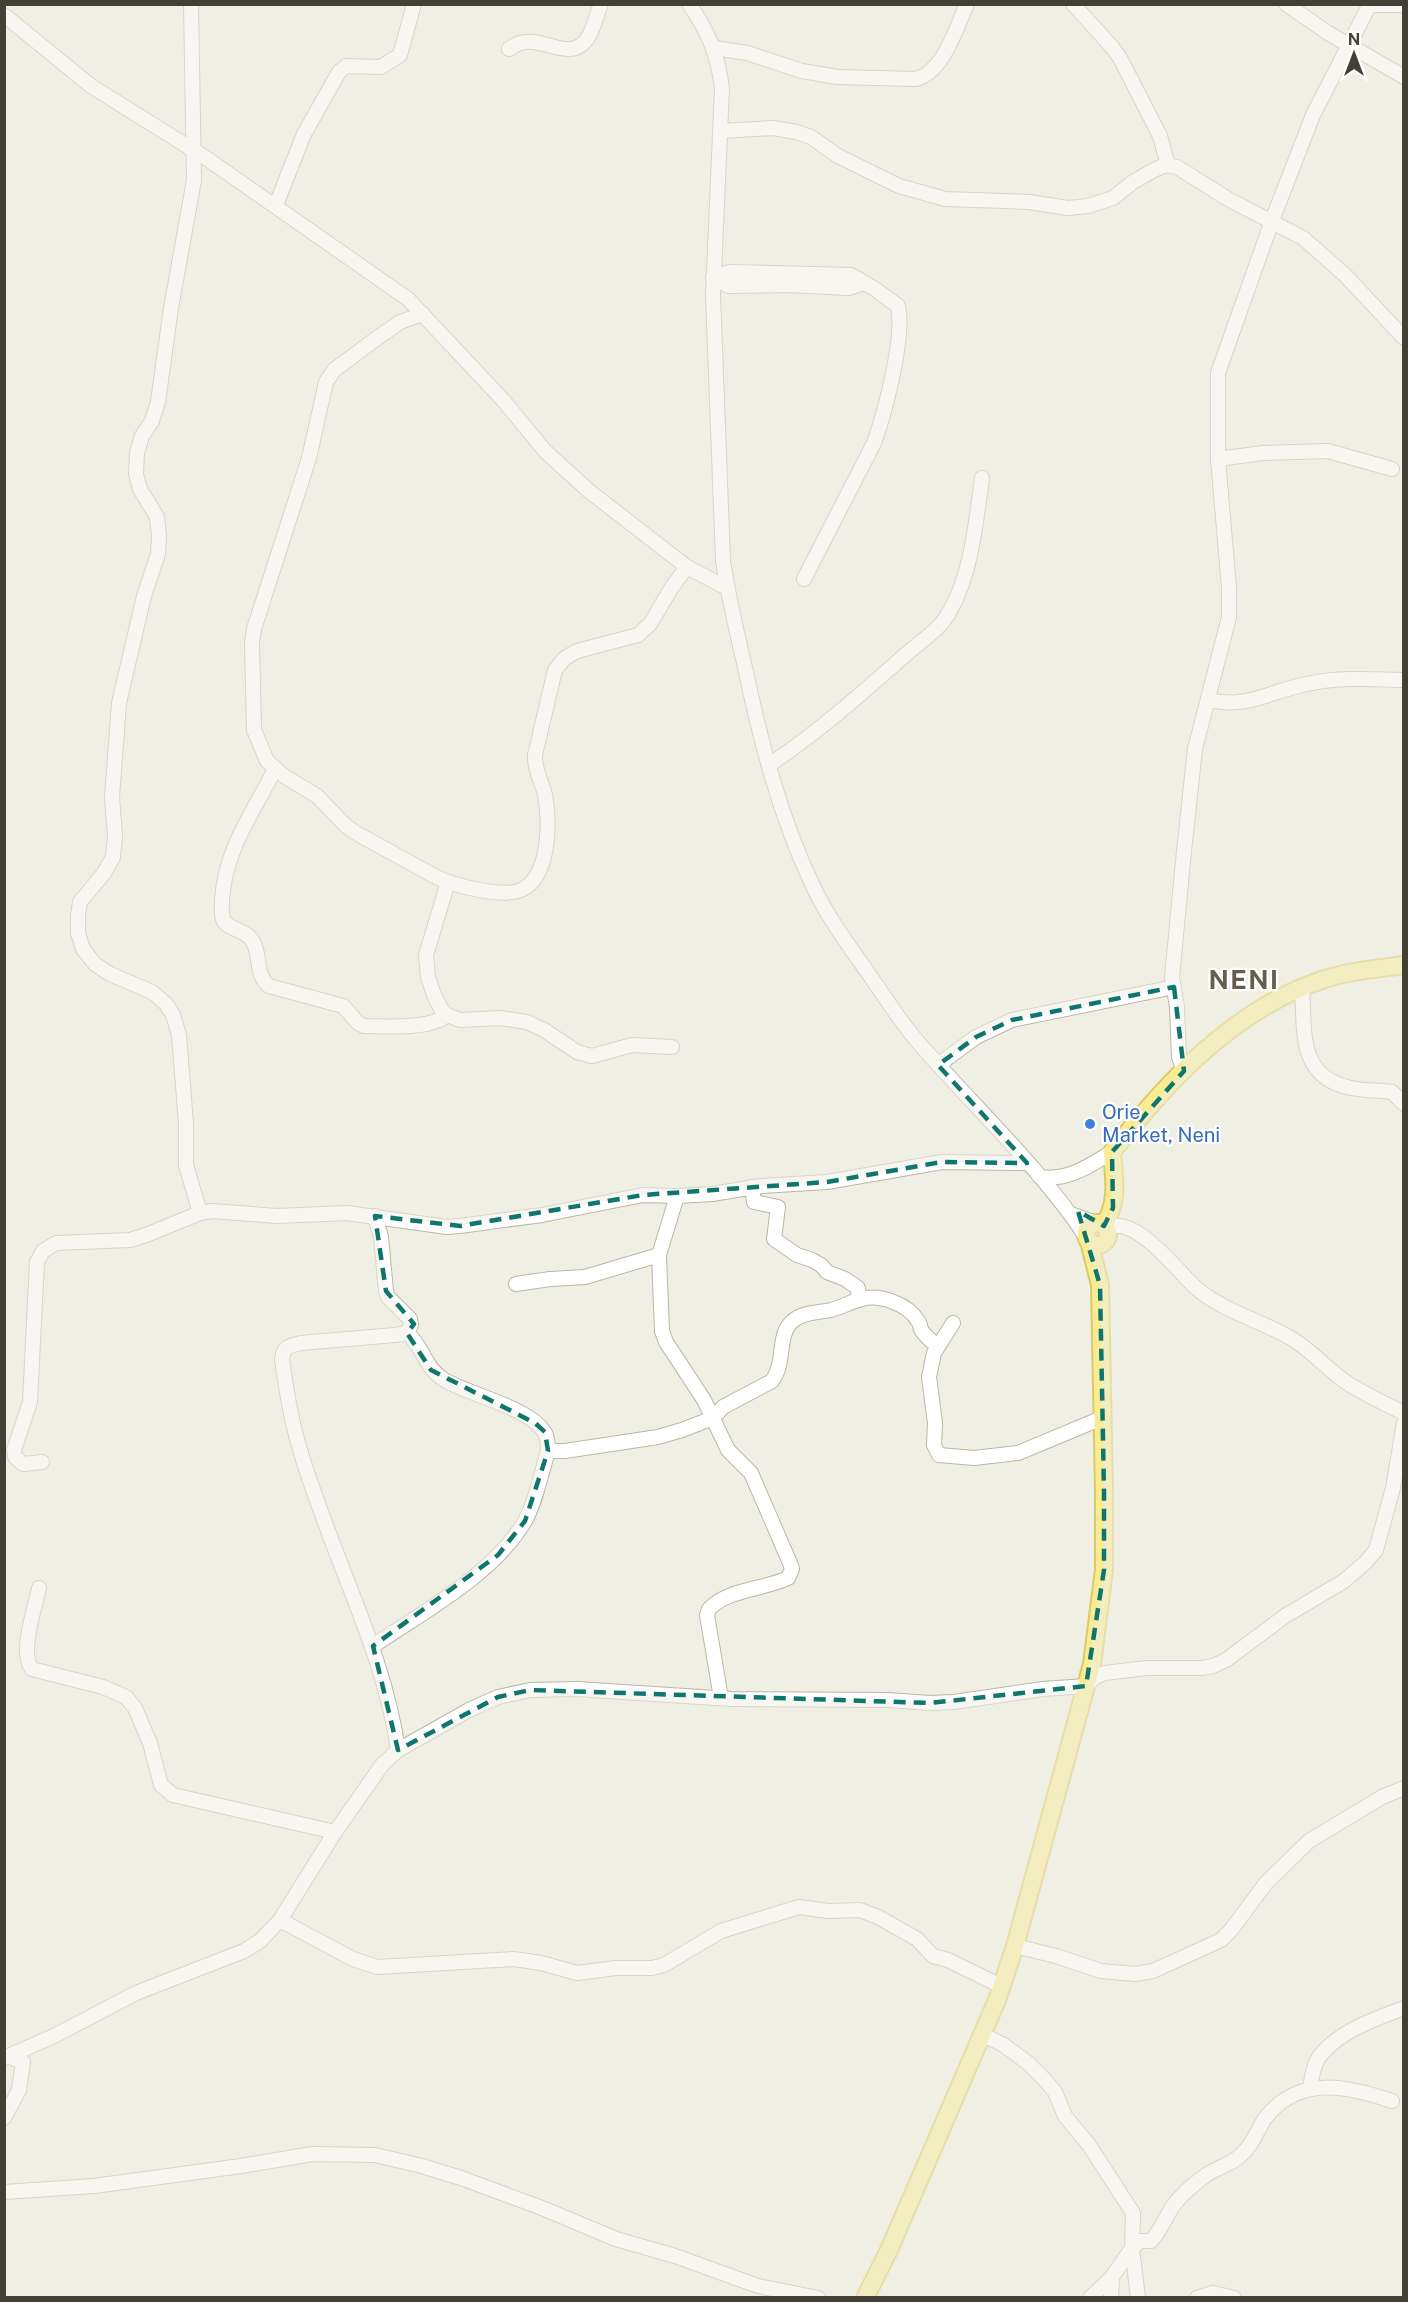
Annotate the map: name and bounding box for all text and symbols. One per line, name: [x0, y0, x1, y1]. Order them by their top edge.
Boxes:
north arrow: [1324, 24, 1384, 84]
text: N: [1348, 30, 1360, 49]
district label: NENI: [1208, 964, 1280, 995]
place label: Orie Market, Neni: [1102, 1100, 1220, 1147]
marker: Orie Market, Neni: [1083, 1117, 1097, 1131]

